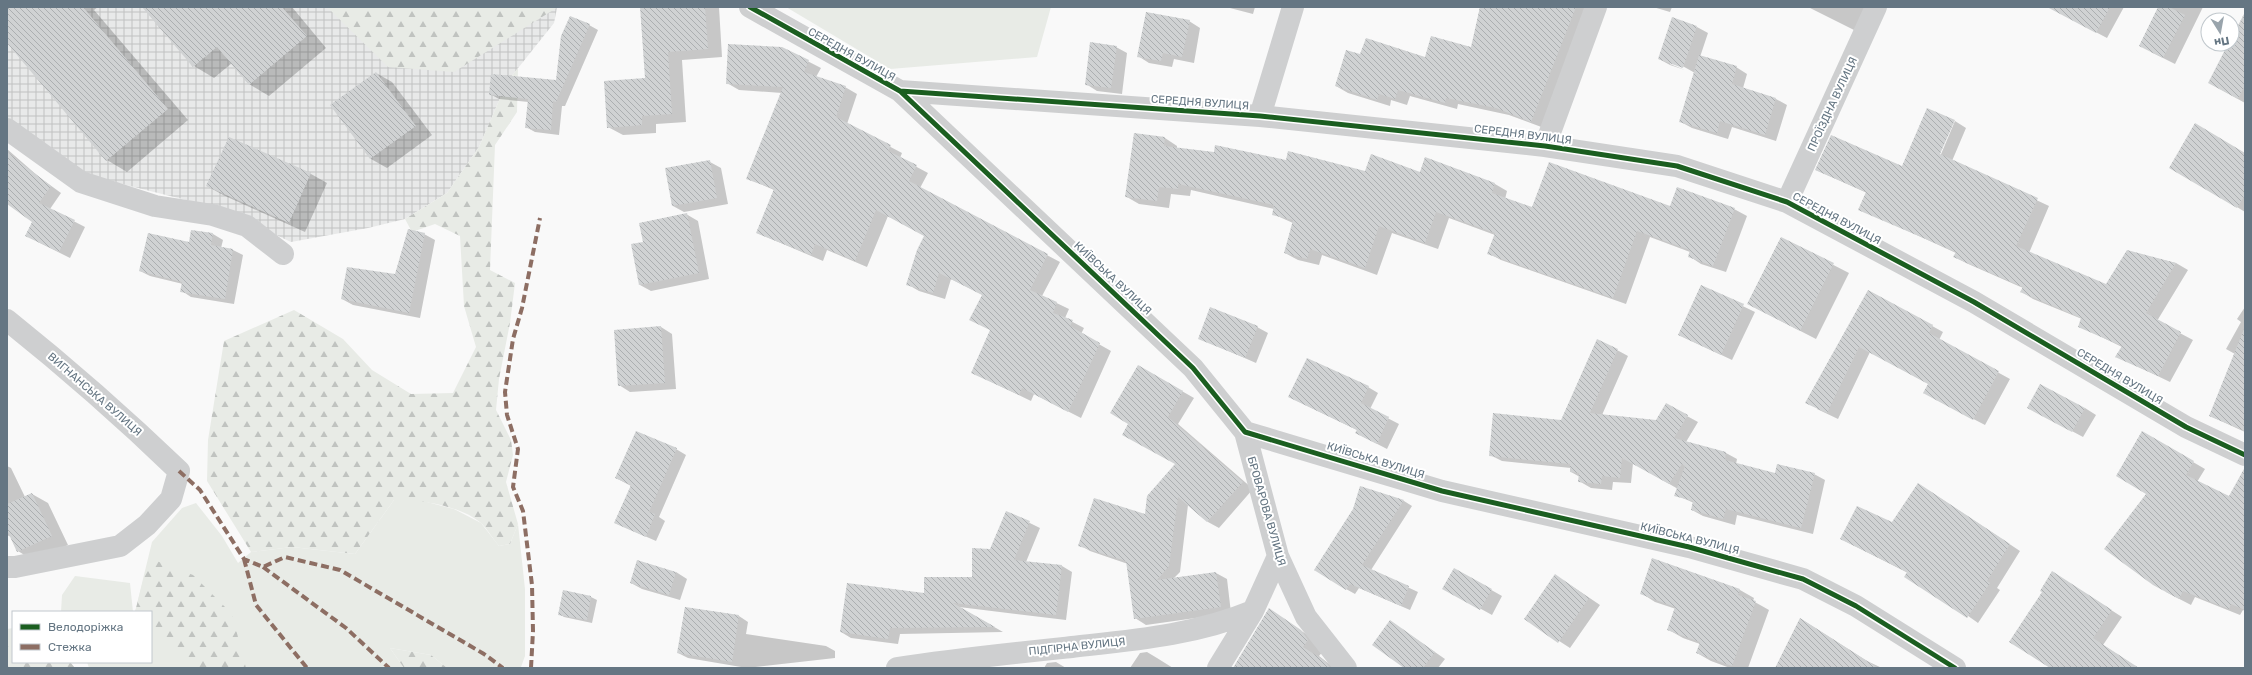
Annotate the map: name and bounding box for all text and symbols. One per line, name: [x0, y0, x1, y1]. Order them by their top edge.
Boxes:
north arrow: [2200, 12, 2240, 52]
street label: СЕРЕДНЯ ВУЛИЦЯ: [806, 25, 898, 84]
text: Пн: [2213, 33, 2231, 49]
street label: ПРОЇЗДНА ВУЛИЦЯ: [1805, 55, 1860, 153]
street label: СЕРЕДНЯ ВУЛИЦЯ: [1151, 93, 1249, 112]
street label: СЕРЕДНЯ ВУЛИЦЯ: [1473, 122, 1572, 147]
street label: СЕРЕДНЯ ВУЛИЦЯ: [1790, 190, 1883, 247]
street label: КИЇВСЬКА ВУЛИЦЯ: [1071, 239, 1154, 318]
street label: СЕРЕДНЯ ВУЛИЦЯ: [2074, 346, 2165, 407]
street label: ВИГНАНСЬКА ВУЛИЦЯ: [45, 350, 144, 439]
street label: КИЇВСЬКА ВУЛИЦЯ: [1325, 439, 1426, 482]
street label: БРОВАРОВА ВУЛИЦЯ: [1245, 455, 1288, 567]
street label: КИЇВСЬКА ВУЛИЦЯ: [1639, 520, 1741, 557]
legend: [12, 611, 152, 663]
text: Велодоріжка: [48, 620, 123, 634]
street label: ПІДГІРНА ВУЛИЦЯ: [1028, 635, 1126, 658]
text: Стежка: [48, 640, 92, 654]

